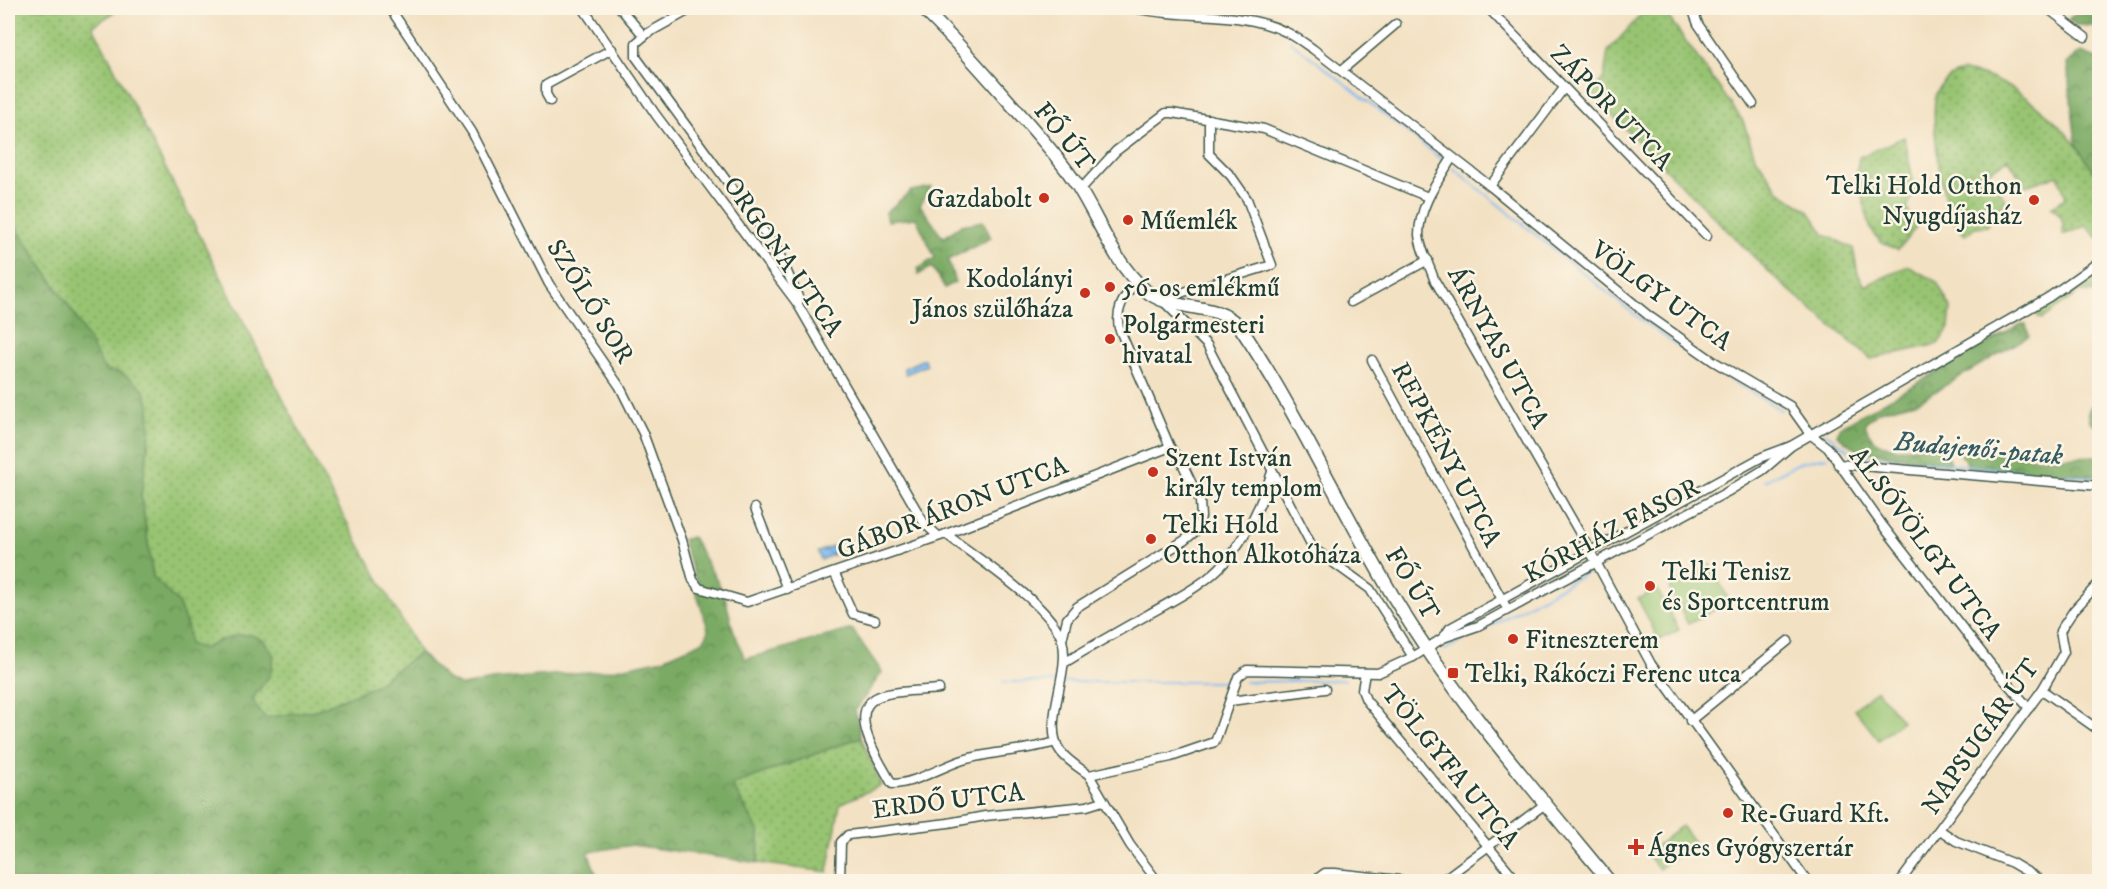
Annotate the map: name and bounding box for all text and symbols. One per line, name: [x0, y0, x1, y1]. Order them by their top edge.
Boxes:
street label: ZÁPOR UTCA: [1542, 37, 1680, 178]
street label: FŐ ÚT: [1026, 95, 1103, 179]
street label: ORGONA UTCA: [715, 170, 850, 344]
place label: Telki Hold Otthon Nyugdíjasház: [1826, 170, 2022, 233]
place label: Gazdabolt: [927, 183, 1032, 216]
marker: Gazdabolt: [1037, 191, 1051, 205]
marker: Telki Hold Otthon Nyugdíjasház: [2027, 193, 2041, 207]
place label: Műemlék: [1140, 205, 1238, 238]
marker: Műemlék: [1121, 213, 1135, 227]
street label: SZŐLŐ SOR: [539, 233, 642, 370]
street label: VÖLGY UTCA: [1583, 233, 1739, 359]
street label: ÁRNYAS UTCA: [1439, 260, 1557, 435]
place label: Kodolányi János szülőháza: [910, 263, 1073, 326]
place label: 56-os emlékmű: [1122, 272, 1280, 305]
marker: 56-os emlékmű: [1103, 280, 1117, 294]
marker: Kodolányi János szülőháza: [1078, 286, 1092, 300]
place label: Polgármesteri hivatal: [1122, 309, 1265, 372]
marker: Polgármesteri hivatal: [1103, 332, 1117, 346]
street label: REPKÉNY UTCA: [1383, 357, 1508, 553]
water label: Budajenői-patak: [1892, 425, 2065, 473]
street label: ALSÓVÖLGY UTCA: [1841, 440, 2009, 647]
place label: Szent István király templom: [1165, 442, 1322, 505]
street label: GÁBOR ÁRON UTCA: [832, 448, 1073, 568]
marker: Szent István király templom: [1146, 465, 1160, 479]
street label: KÓRHÁZ FASOR: [1518, 470, 1705, 592]
place label: Telki Hold Otthon Alkotóháza: [1163, 509, 1361, 572]
marker: Telki Hold Otthon Alkotóháza: [1144, 532, 1158, 546]
street label: FŐ ÚT: [1377, 541, 1447, 627]
place label: Telki Tenisz és Sportcentrum: [1662, 556, 1830, 619]
marker: Telki Tenisz és Sportcentrum: [1643, 579, 1657, 593]
place label: Fitneszterem: [1525, 624, 1659, 657]
marker: Fitneszterem: [1506, 632, 1520, 646]
street label: NAPSUGÁR ÚT: [1914, 651, 2047, 821]
place label: Telki, Rákóczi Ferenc utca: [1465, 658, 1741, 691]
marker: Telki, Rákóczi Ferenc utca: [1446, 666, 1460, 680]
street label: TÖLGYFA UTCA: [1373, 678, 1527, 856]
street label: ERDŐ UTCA: [870, 775, 1026, 827]
place label: Re-Guard Kft.: [1740, 798, 1889, 831]
marker: Re-Guard Kft.: [1721, 806, 1735, 820]
place label: Ágnes Gyógyszertár: [1648, 831, 1854, 865]
marker: Ágnes Gyógyszertár: [1629, 840, 1643, 854]

